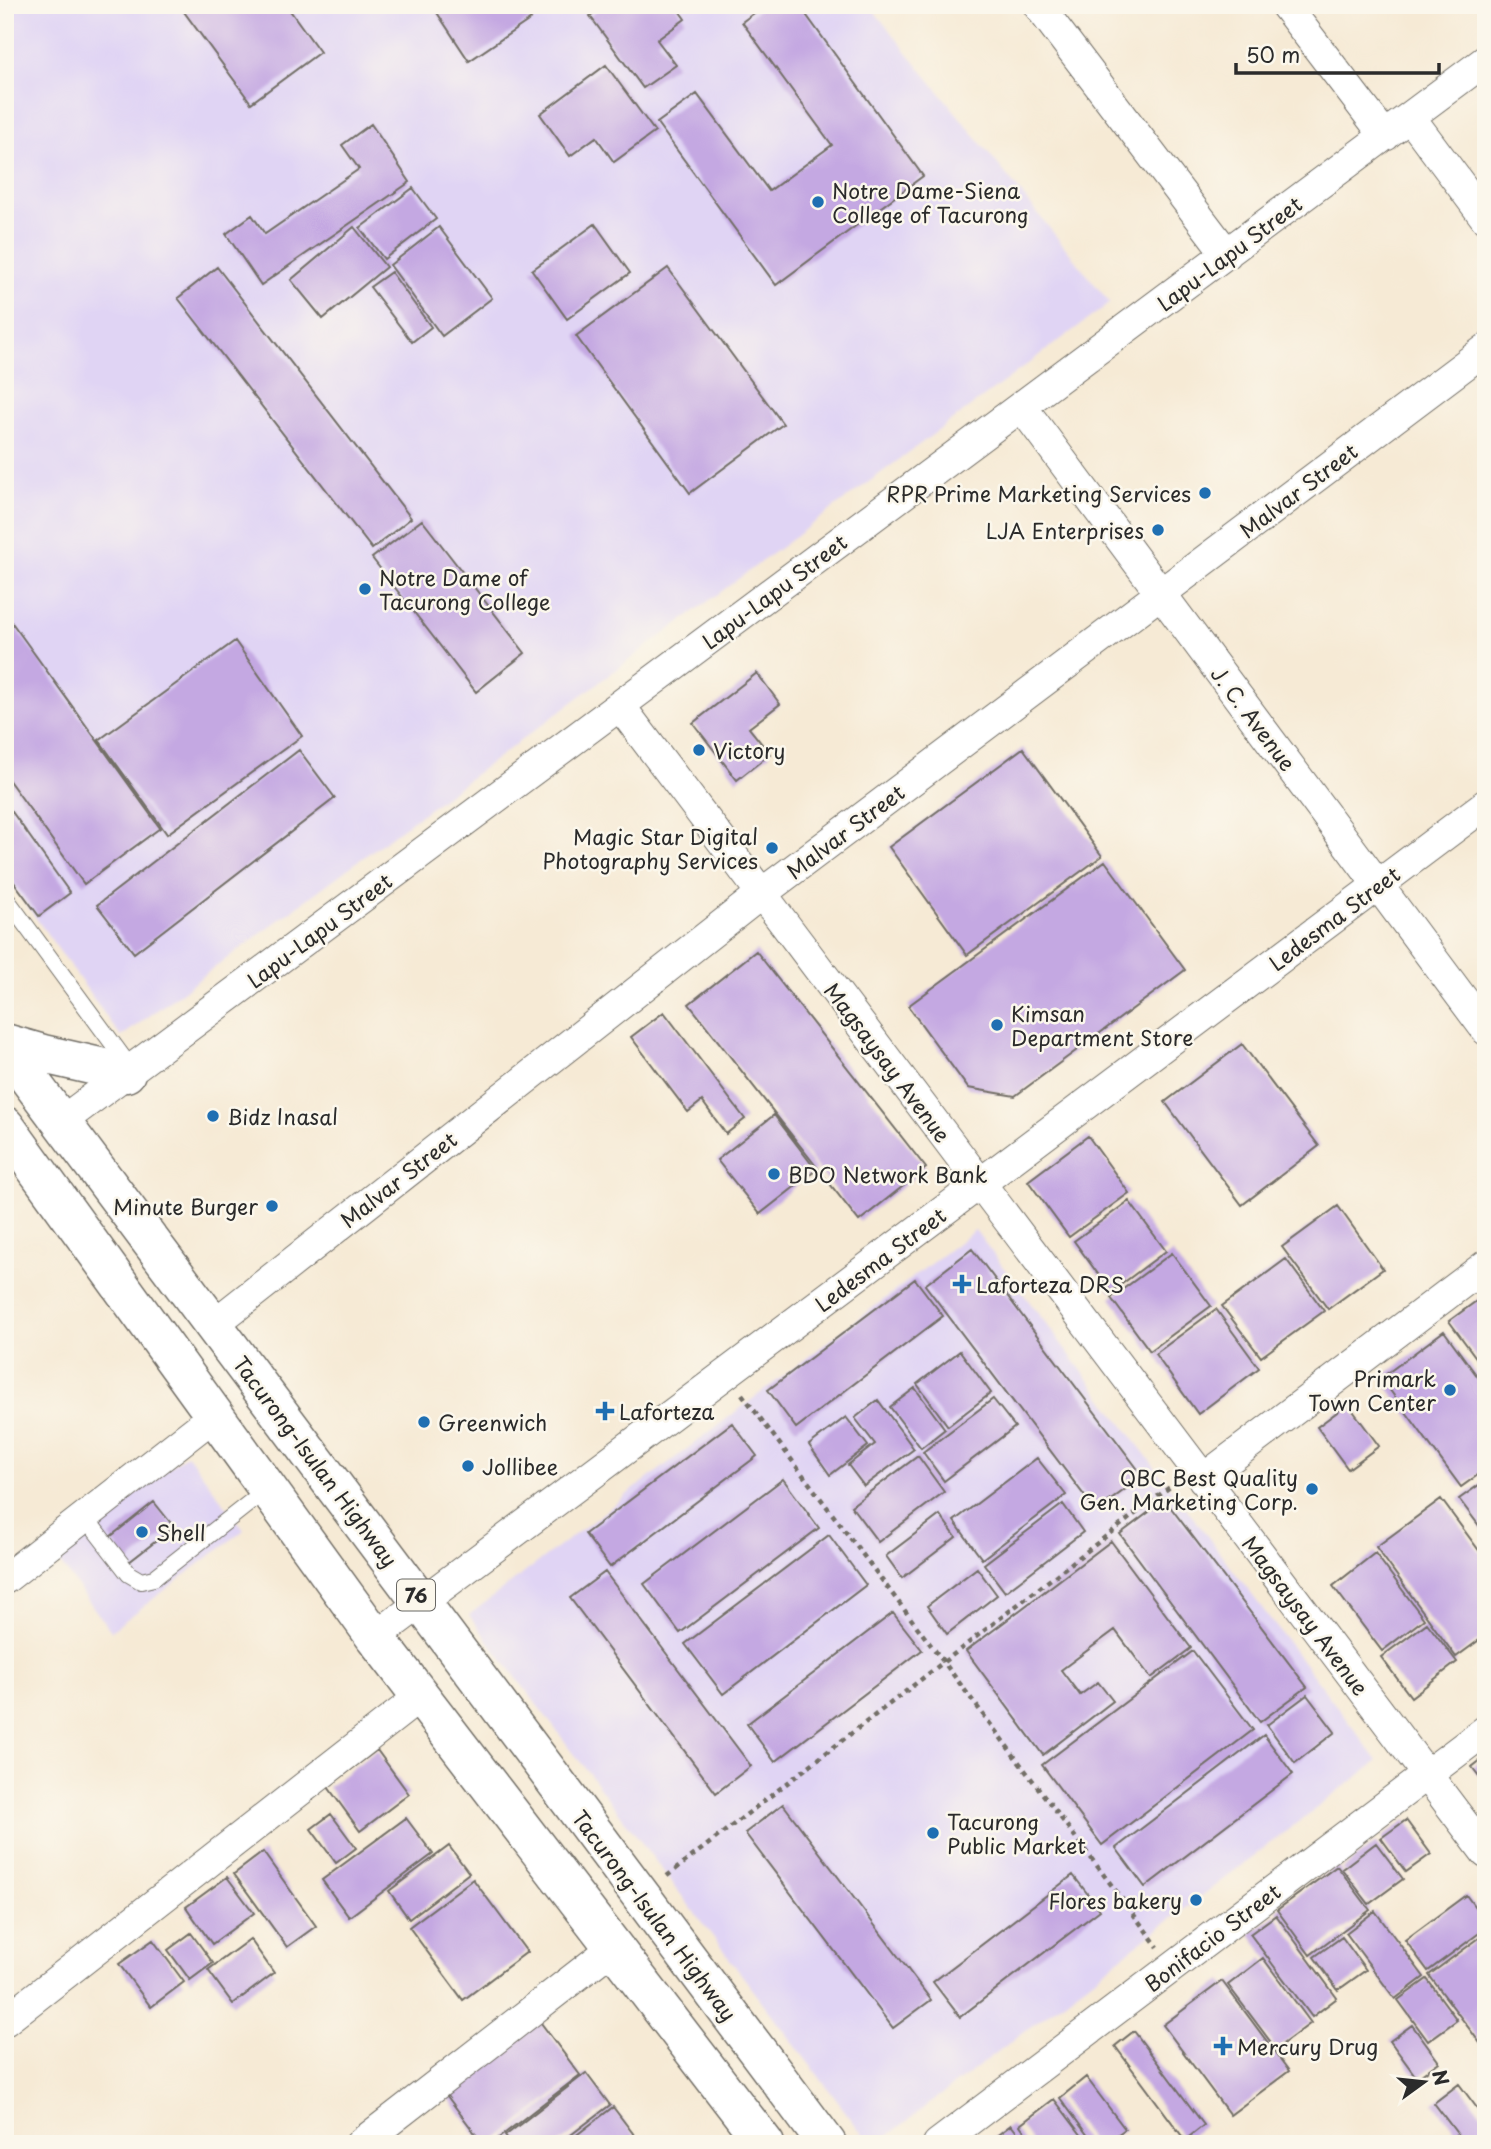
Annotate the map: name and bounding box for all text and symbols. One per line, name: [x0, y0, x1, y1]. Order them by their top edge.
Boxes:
scale bar: [1236, 32, 1438, 76]
text: 50 m: [1246, 38, 1300, 70]
place label: Notre Dame-Siena College of Tacurong: [832, 174, 1029, 230]
street label: Lapu-Lapu Street: [1150, 188, 1308, 318]
marker: Notre Dame-Siena College of Tacurong: [810, 194, 826, 210]
street label: Malvar Street: [1232, 435, 1364, 545]
place label: RPR Prime Marketing Services: [886, 477, 1191, 509]
marker: RPR Prime Marketing Services: [1197, 485, 1213, 501]
place label: LJA Enterprises: [986, 514, 1144, 546]
marker: LJA Enterprises: [1150, 522, 1166, 538]
street label: Lapu-Lapu Street: [695, 526, 853, 656]
place label: Notre Dame of Tacurong College: [379, 561, 550, 617]
marker: Notre Dame of Tacurong College: [357, 581, 373, 597]
street label: J. C. Avenue: [1204, 659, 1304, 777]
place label: Victory: [713, 734, 785, 766]
marker: Victory: [691, 742, 707, 758]
street label: Malvar Street: [779, 776, 911, 886]
place label: Magic Star Digital Photography Services: [543, 820, 758, 876]
marker: Magic Star Digital Photography Services: [764, 840, 780, 856]
street label: Ledesma Street: [1262, 858, 1406, 978]
street label: Lapu-Lapu Street: [240, 865, 398, 995]
street label: Magsaysay Avenue: [817, 975, 959, 1149]
place label: Kimsan Department Store: [1011, 997, 1193, 1053]
marker: Kimsan Department Store: [989, 1017, 1005, 1033]
place label: Bidz Inasal: [227, 1100, 338, 1132]
marker: Bidz Inasal: [205, 1108, 221, 1124]
street label: Malvar Street: [333, 1123, 463, 1235]
place label: BDO Network Bank: [788, 1158, 988, 1190]
marker: BDO Network Bank: [766, 1166, 782, 1182]
place label: Minute Burger: [113, 1190, 258, 1222]
marker: Minute Burger: [264, 1198, 280, 1214]
street label: Ledesma Street: [808, 1199, 952, 1319]
place label: Laforteza DRS: [976, 1268, 1124, 1300]
marker: Laforteza DRS: [954, 1276, 970, 1292]
street label: Tacurong-Isulan Highway: [226, 1349, 406, 1573]
place label: Primark Town Center: [1308, 1362, 1436, 1418]
marker: Primark Town Center: [1442, 1382, 1458, 1398]
place label: Laforteza: [619, 1395, 714, 1427]
marker: Laforteza: [597, 1403, 613, 1419]
place label: Greenwich: [438, 1406, 547, 1438]
marker: Greenwich: [416, 1414, 432, 1430]
place label: Jollibee: [482, 1450, 558, 1482]
marker: Jollibee: [460, 1458, 476, 1474]
place label: QBC Best Quality Gen. Marketing Corp.: [1080, 1461, 1298, 1517]
marker: QBC Best Quality Gen. Marketing Corp.: [1304, 1481, 1320, 1497]
place label: Shell: [156, 1516, 205, 1548]
marker: Shell: [134, 1524, 150, 1540]
street label: Magsaysay Avenue: [1235, 1528, 1377, 1702]
road number: 76: [397, 1580, 435, 1610]
street label: Tacurong-Isulan Highway: [565, 1803, 745, 2027]
place label: Tacurong Public Market: [947, 1805, 1086, 1861]
marker: Tacurong Public Market: [925, 1825, 941, 1841]
street label: Bonifacio Street: [1137, 1875, 1287, 1999]
place label: Flores bakery: [1048, 1884, 1182, 1916]
marker: Flores bakery: [1188, 1892, 1204, 1908]
place label: Mercury Drug: [1237, 2030, 1378, 2062]
marker: Mercury Drug: [1215, 2038, 1231, 2054]
north arrow: [1390, 2048, 1460, 2118]
text: N: [1426, 2066, 1457, 2088]

